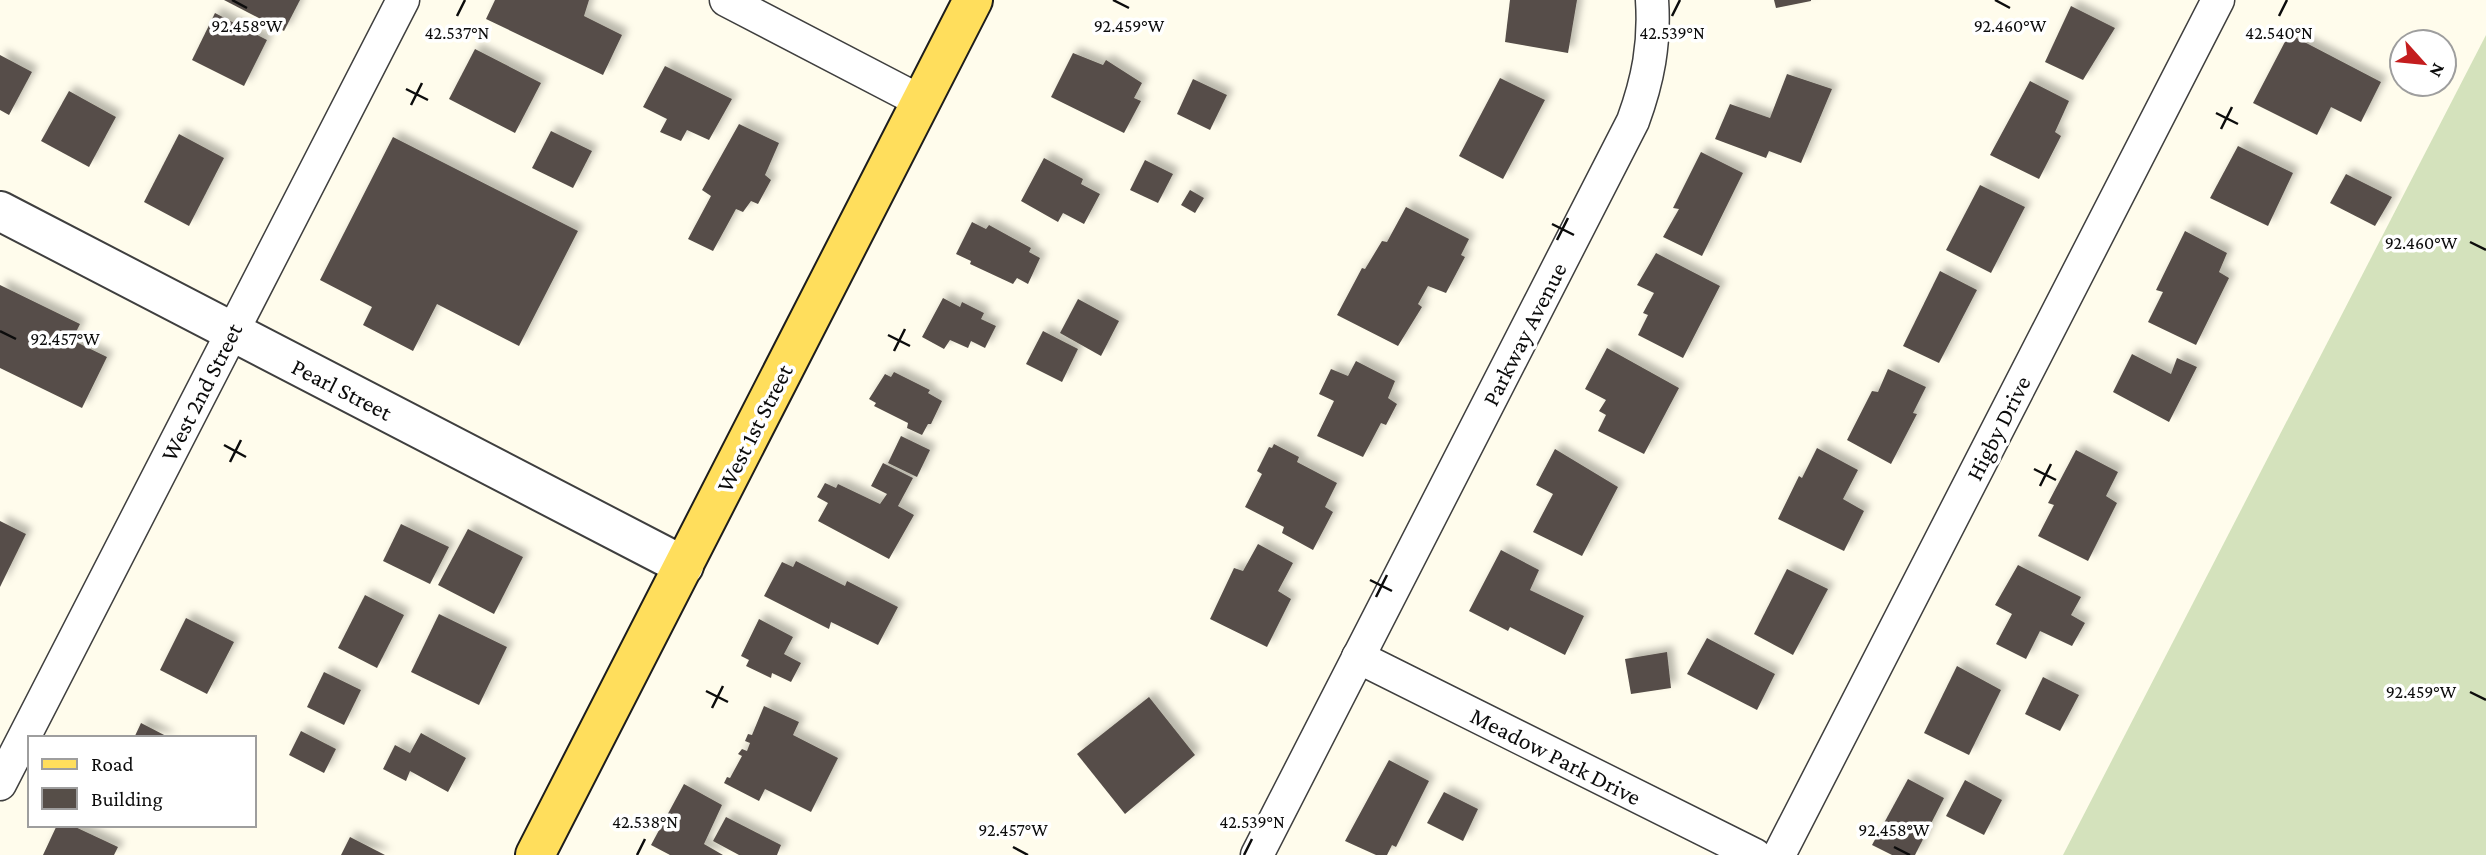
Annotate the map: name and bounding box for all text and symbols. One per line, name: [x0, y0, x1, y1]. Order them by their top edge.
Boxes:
text: 92.458°W: [211, 16, 283, 36]
text: 92.459°W: [1094, 16, 1165, 36]
text: 92.460°W: [1974, 16, 2047, 36]
text: 42.537°N: [425, 23, 490, 43]
text: 42.539°N: [1639, 23, 1705, 43]
text: 42.540°N: [2245, 23, 2313, 43]
north arrow: [2388, 28, 2458, 98]
text: N: [2425, 60, 2450, 81]
text: 92.460°W: [2385, 233, 2458, 253]
street label: Parkway Avenue: [1476, 258, 1572, 410]
street label: West 2nd Street: [155, 318, 248, 465]
text: 92.457°W: [30, 329, 100, 349]
street label: Pearl Street: [287, 352, 397, 426]
street label: West 1st Street: [710, 359, 798, 496]
street label: Higby Drive: [1960, 371, 2036, 485]
text: 92.459°W: [2386, 682, 2457, 702]
street label: Meadow Park Drive: [1466, 701, 1646, 811]
legend: [28, 736, 256, 827]
text: Road: [91, 752, 134, 776]
text: Building: [91, 787, 163, 811]
text: 42.538°N: [612, 812, 678, 832]
text: 42.539°N: [1219, 812, 1285, 832]
text: 92.457°W: [978, 820, 1048, 840]
text: 92.458°W: [1858, 820, 1930, 840]

